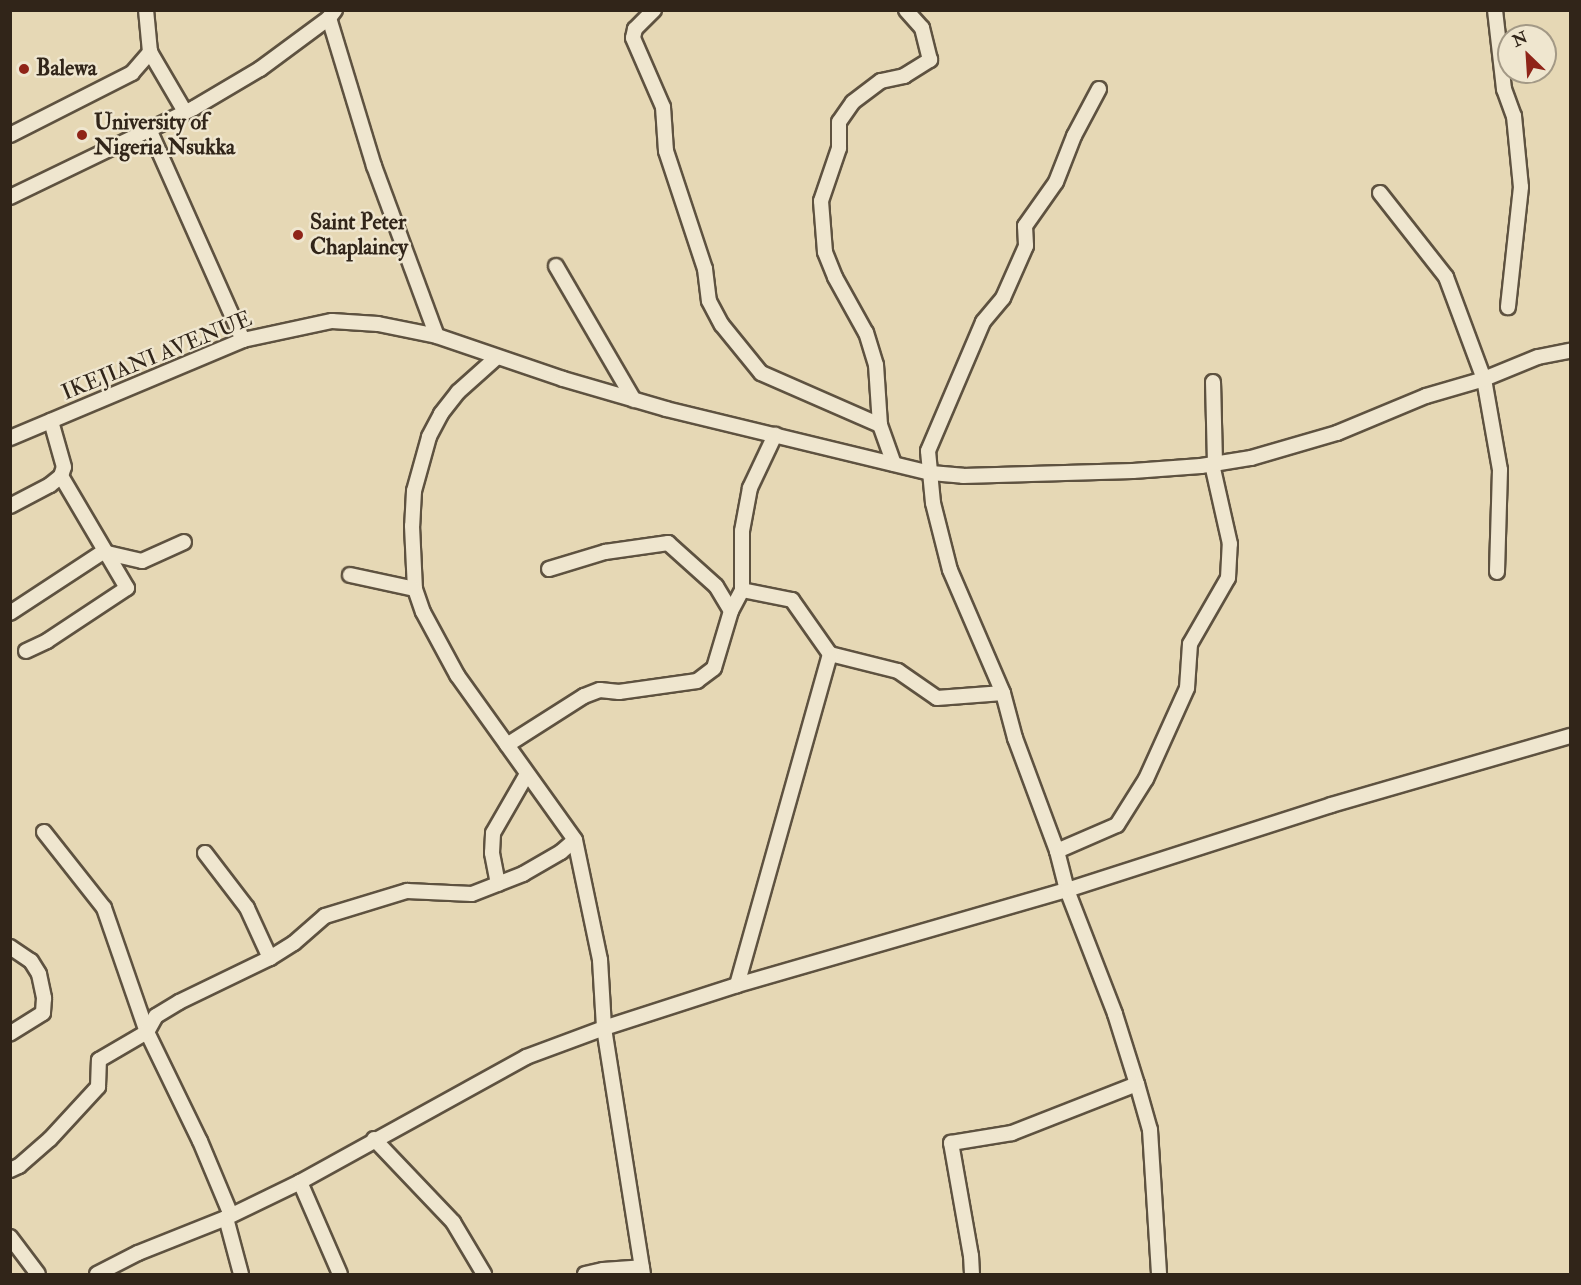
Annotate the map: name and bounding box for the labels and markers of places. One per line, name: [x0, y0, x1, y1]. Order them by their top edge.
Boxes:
place label: Balewa: [36, 56, 97, 82]
marker: Balewa: [17, 62, 31, 76]
place label: University of Nigeria Nsukka: [94, 109, 235, 160]
marker: University of Nigeria Nsukka: [75, 128, 89, 142]
place label: Saint Peter Chaplaincy: [310, 209, 408, 260]
marker: Saint Peter Chaplaincy: [291, 228, 305, 242]

